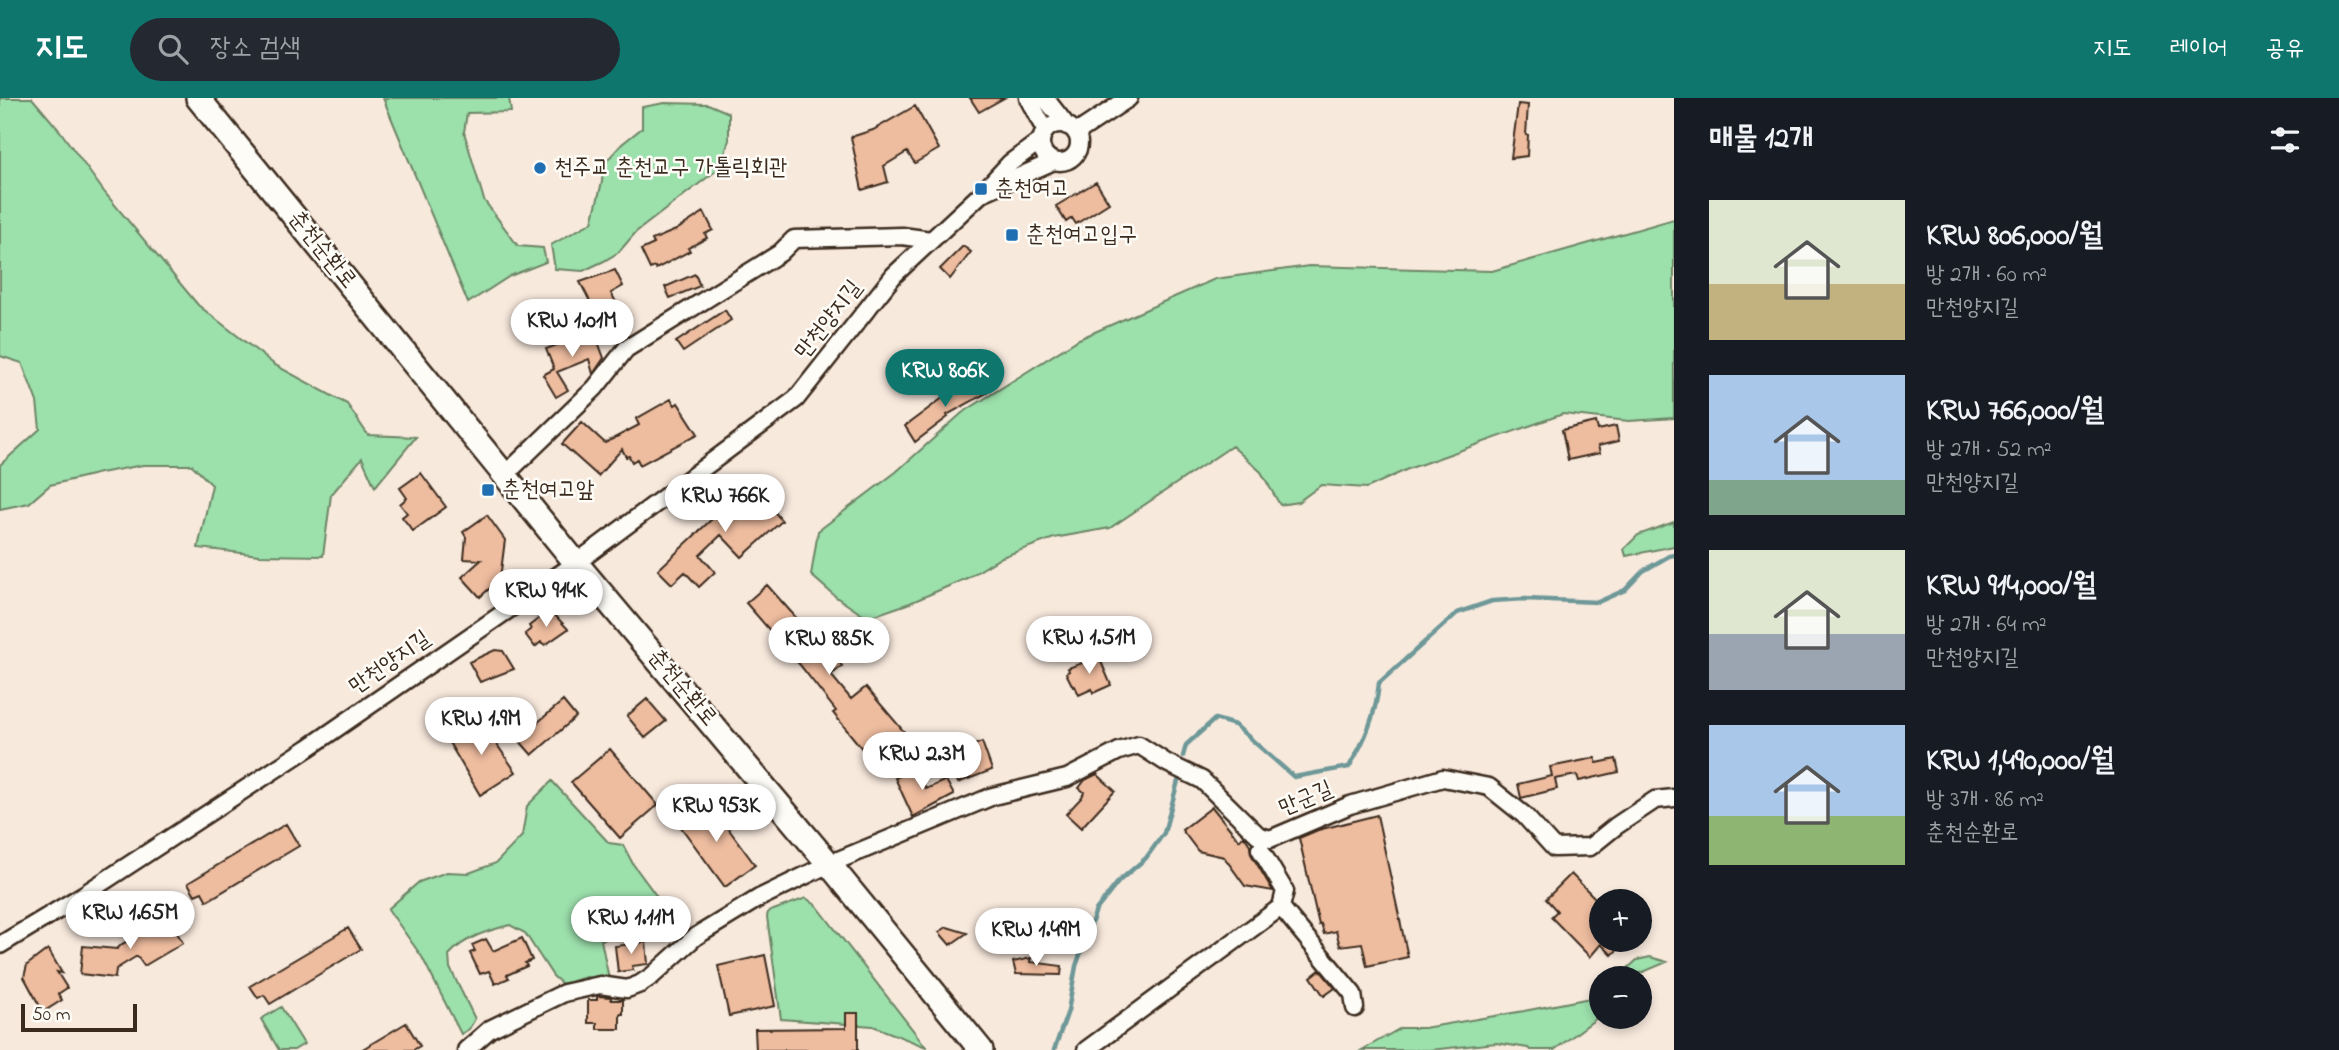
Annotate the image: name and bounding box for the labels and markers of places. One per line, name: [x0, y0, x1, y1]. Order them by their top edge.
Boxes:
place label: 천주교 춘천교구 가톨릭회관: [554, 152, 788, 185]
marker: 천주교 춘천교구 가톨릭회관: [532, 160, 548, 176]
place label: 춘천여고: [995, 173, 1069, 206]
marker: 춘천여고: [973, 181, 989, 197]
place label: 춘천여고입구: [1026, 219, 1137, 252]
marker: 춘천여고입구: [1004, 227, 1020, 243]
pin: KRW 1.01M: [492, 300, 652, 359]
pin: KRW 806K: [873, 350, 1017, 409]
place label: 춘천여고앞: [502, 474, 595, 507]
pin: KRW 766K: [653, 474, 797, 534]
marker: 춘천여고앞: [480, 482, 496, 498]
pin: KRW 914K: [474, 570, 618, 629]
pin: KRW 1.51M: [1009, 616, 1169, 676]
pin: KRW 885K: [757, 618, 901, 677]
pin: KRW 1.9M: [409, 698, 553, 757]
pin: KRW 2.3M: [850, 732, 994, 792]
pin: KRW 953K: [644, 784, 788, 844]
pin: KRW 1.65M: [50, 892, 210, 951]
pin: KRW 1.11M: [551, 896, 711, 956]
pin: KRW 1.49M: [956, 908, 1116, 968]

